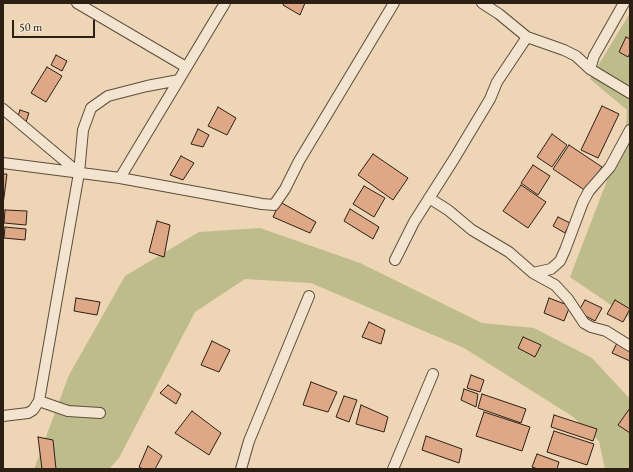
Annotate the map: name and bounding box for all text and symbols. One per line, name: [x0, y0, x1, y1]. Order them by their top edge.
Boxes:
scale bar: [14, 12, 97, 38]
text: 50 m: [19, 19, 42, 35]

